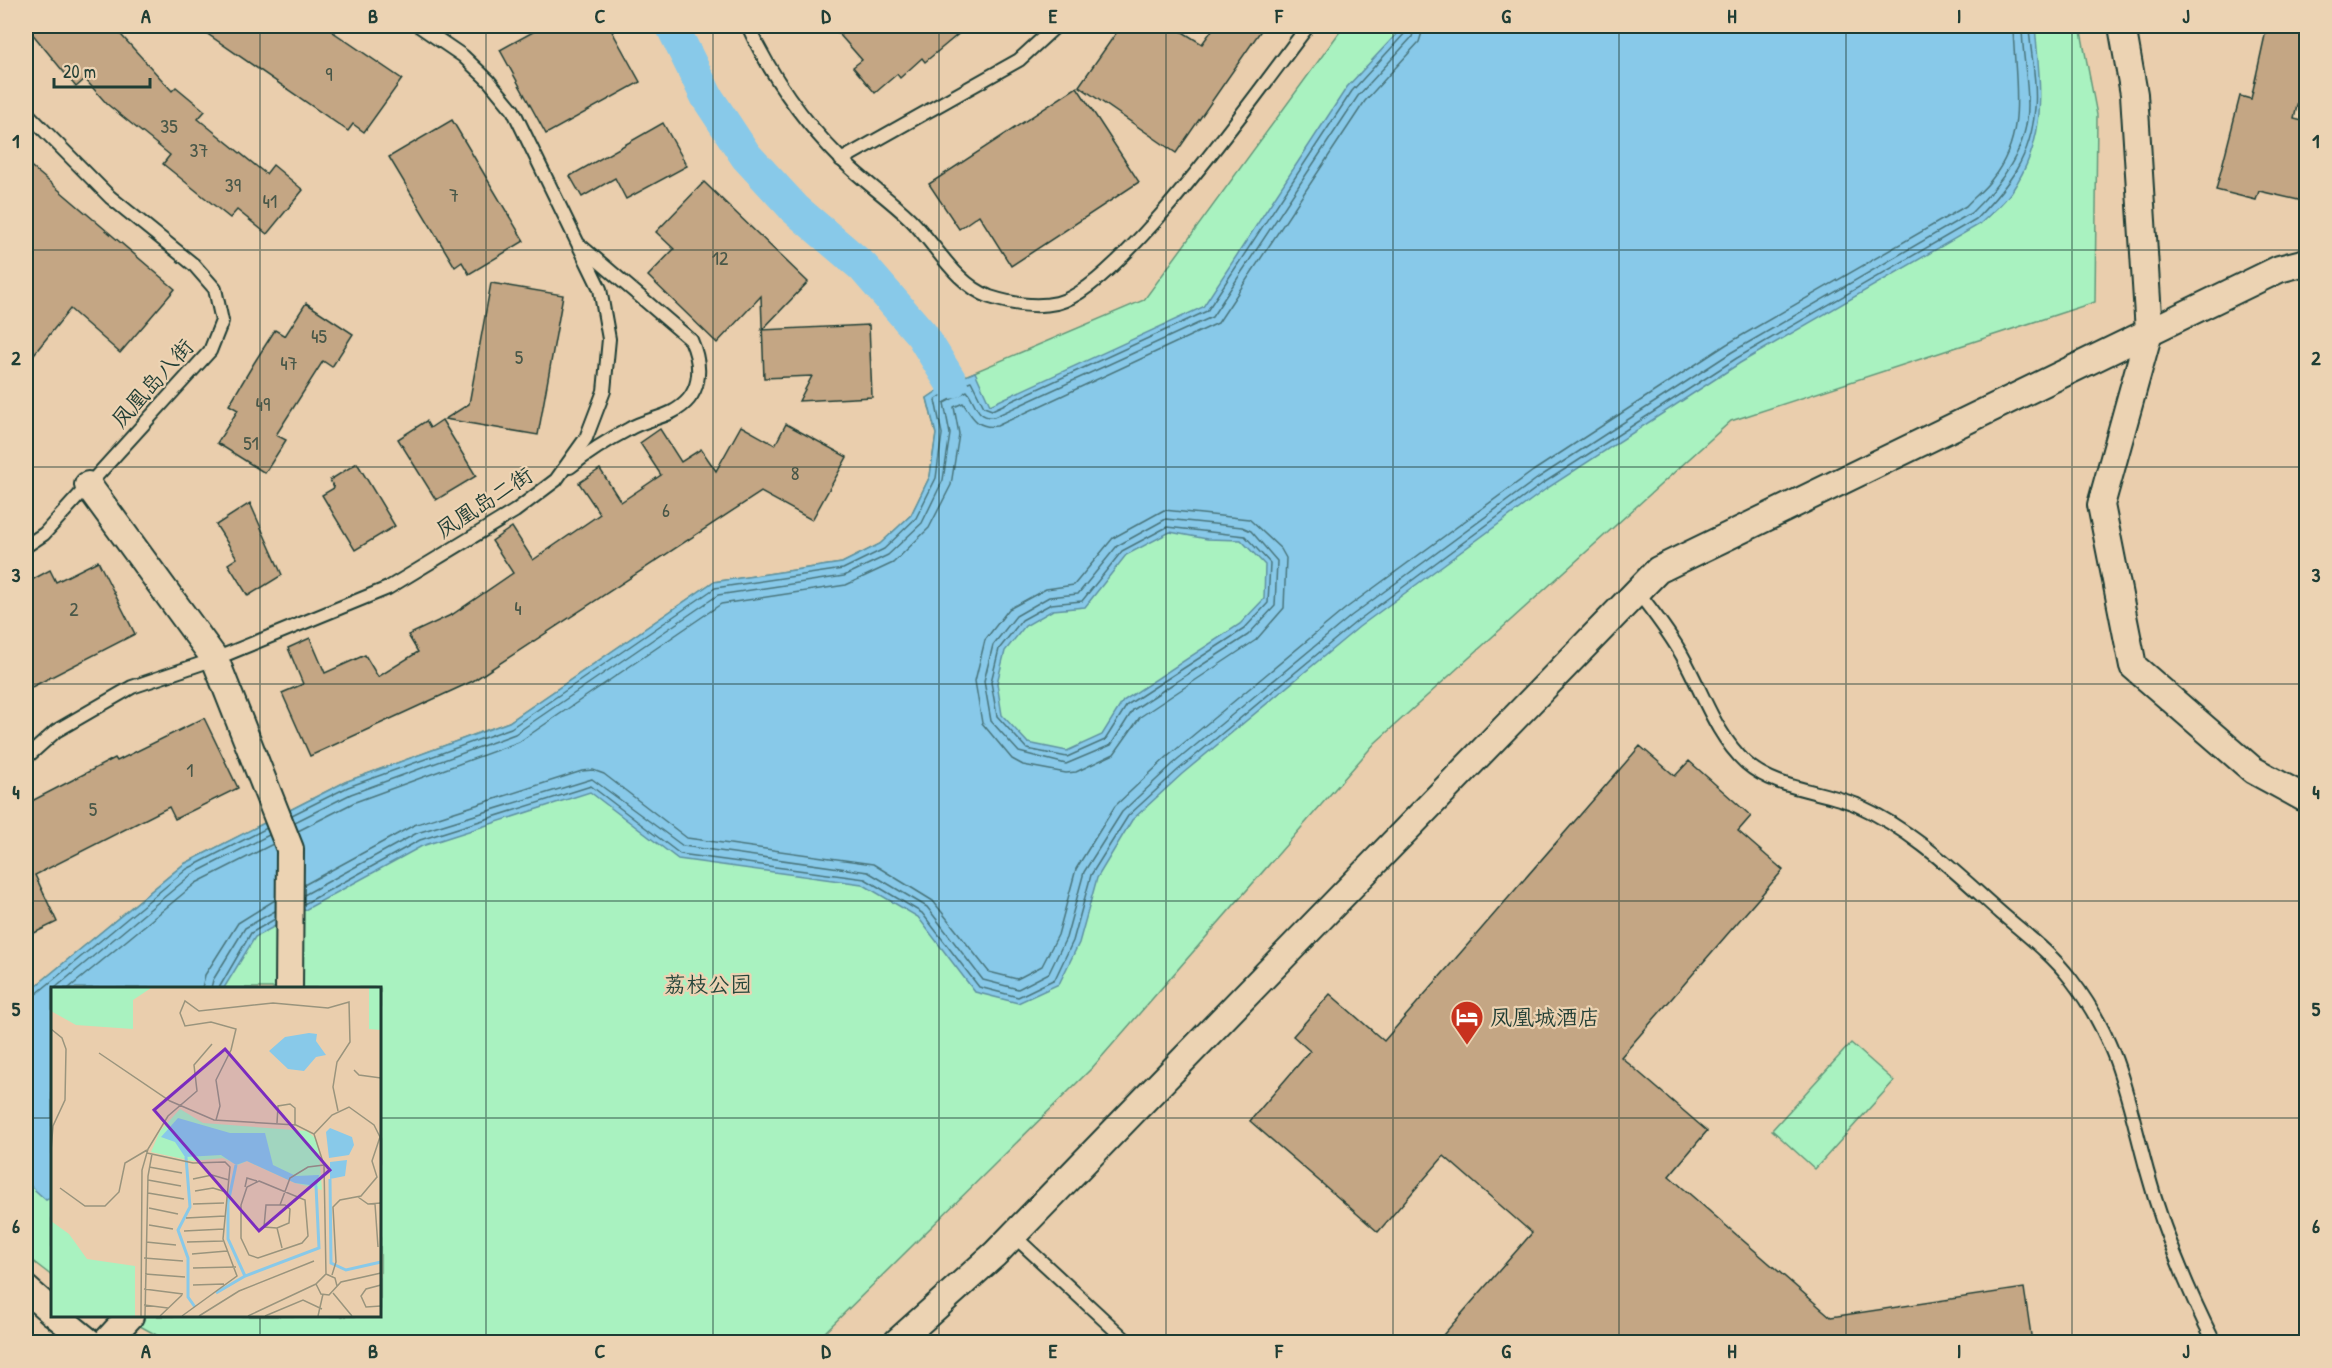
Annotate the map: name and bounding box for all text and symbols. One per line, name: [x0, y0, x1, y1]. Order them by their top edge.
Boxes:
text: A: [141, 2, 151, 29]
text: B: [368, 2, 378, 29]
text: C: [595, 2, 606, 29]
text: D: [821, 2, 831, 29]
text: E: [1049, 2, 1058, 29]
text: F: [1274, 2, 1284, 29]
text: G: [1501, 2, 1511, 29]
text: H: [1727, 2, 1737, 29]
text: I: [1957, 2, 1961, 29]
text: J: [2182, 2, 2190, 29]
scale bar: [54, 51, 150, 89]
text: 20 m: [63, 59, 96, 84]
house number: 9: [325, 60, 333, 87]
house number: 35: [160, 112, 178, 139]
text: 1: [12, 127, 20, 154]
text: 1: [2312, 127, 2320, 154]
house number: 37: [190, 136, 209, 163]
house number: 39: [225, 171, 241, 198]
house number: 7: [449, 181, 459, 208]
house number: 41: [263, 187, 277, 214]
house number: 12: [712, 244, 729, 271]
house number: 45: [311, 322, 328, 349]
street label: 凤凰岛八街: [104, 332, 200, 434]
house number: 5: [515, 343, 524, 370]
text: 2: [11, 344, 21, 371]
text: 2: [2311, 344, 2321, 371]
house number: 47: [280, 349, 298, 376]
house number: 49: [256, 390, 270, 417]
house number: 51: [243, 429, 259, 456]
street label: 凤凰岛二街: [430, 459, 538, 545]
house number: 8: [791, 459, 799, 486]
house number: 6: [662, 496, 670, 523]
text: 3: [12, 561, 21, 588]
text: 3: [2312, 561, 2321, 588]
house number: 4: [514, 594, 522, 621]
house number: 2: [69, 595, 79, 622]
house number: 1: [186, 756, 194, 783]
text: 4: [12, 778, 20, 805]
text: 4: [2312, 778, 2320, 805]
house number: 5: [89, 795, 98, 822]
park label: 荔枝公园: [664, 969, 752, 999]
inset map: [51, 987, 381, 1317]
text: 5: [12, 995, 21, 1022]
text: 5: [2312, 995, 2321, 1022]
hotel icon: 凤凰城酒店: [1449, 999, 1485, 1046]
place label: 凤凰城酒店: [1490, 1002, 1600, 1032]
text: 6: [12, 1212, 20, 1239]
text: 6: [2312, 1212, 2320, 1239]
text: A: [141, 1337, 151, 1364]
text: B: [368, 1337, 378, 1364]
text: C: [595, 1337, 606, 1364]
text: D: [821, 1337, 831, 1364]
text: E: [1049, 1337, 1058, 1364]
text: F: [1274, 1337, 1284, 1364]
text: G: [1501, 1337, 1511, 1364]
text: H: [1727, 1337, 1737, 1364]
text: I: [1957, 1337, 1961, 1364]
text: J: [2182, 1337, 2190, 1364]

